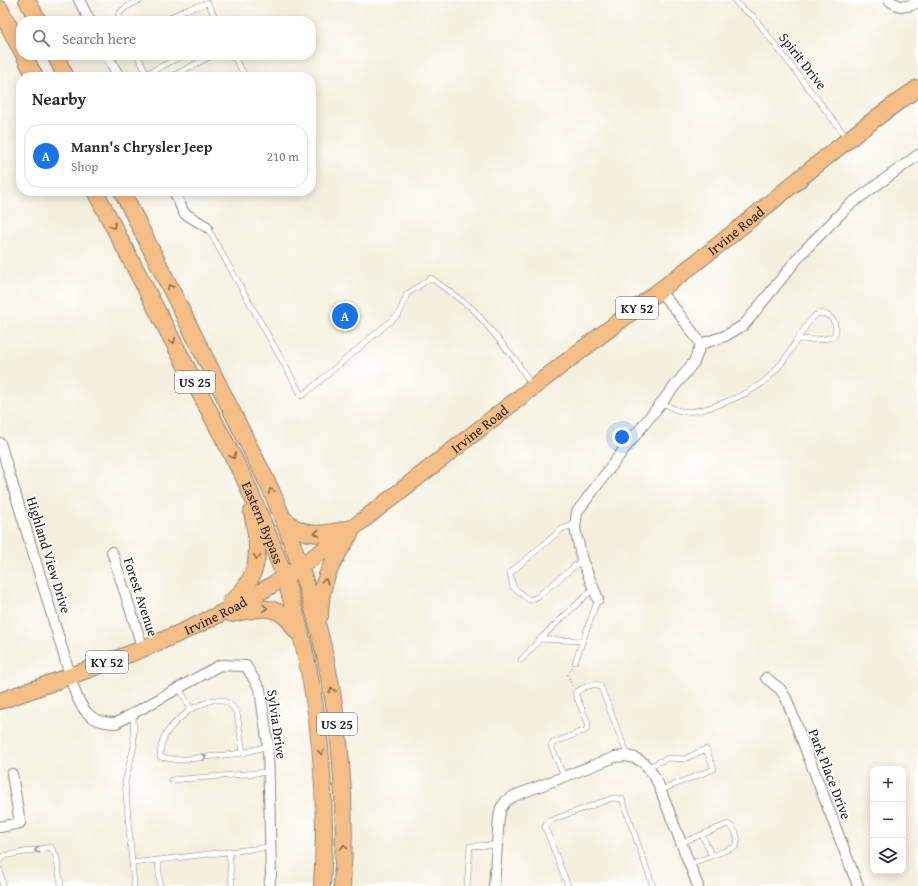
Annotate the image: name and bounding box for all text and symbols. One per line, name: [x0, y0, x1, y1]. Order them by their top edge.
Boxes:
search box: [16, 16, 316, 60]
icon: search: [30, 27, 52, 49]
text: Search here: [62, 28, 136, 49]
street label: Spirit Drive: [774, 28, 832, 94]
text: Nearby: [32, 86, 86, 111]
text: Mann's Chrysler Jeep: [71, 136, 212, 157]
text: A: [42, 147, 50, 166]
text: 210 m: [267, 147, 299, 166]
text: Shop: [71, 157, 98, 176]
street label: Irvine Road: [703, 201, 769, 260]
one-way arrow: [108, 221, 116, 229]
one-way arrow: [167, 283, 175, 291]
road number: KY 52: [616, 297, 658, 319]
pin: A: [332, 301, 358, 331]
one-way arrow: [169, 336, 176, 344]
road number: US 25: [175, 371, 215, 393]
street label: Irvine Road: [447, 400, 513, 458]
your location: [612, 427, 632, 447]
one-way arrow: [228, 452, 236, 459]
street label: Eastern Bypass: [237, 478, 289, 567]
one-way arrow: [268, 487, 276, 495]
street label: Highland View Drive: [22, 494, 76, 616]
one-way arrow: [314, 528, 320, 537]
one-way arrow: [253, 554, 262, 560]
street label: Forest Avenue: [119, 555, 163, 640]
one-way arrow: [320, 578, 328, 585]
street label: Irvine Road: [181, 591, 251, 640]
one-way arrow: [262, 604, 268, 613]
road number: KY 52: [86, 651, 128, 673]
one-way arrow: [328, 687, 337, 693]
street label: Sylvia Drive: [262, 688, 292, 760]
road number: US 25: [317, 713, 357, 735]
street label: Park Place Drive: [804, 726, 857, 823]
one-way arrow: [316, 749, 325, 755]
one-way arrow: [201, 753, 207, 762]
map controls: [870, 766, 906, 874]
button: +: [870, 766, 906, 802]
button: −: [870, 802, 906, 838]
button: layers: [870, 838, 906, 874]
one-way arrow: [340, 844, 348, 850]
one-way arrow: [34, 845, 40, 854]

